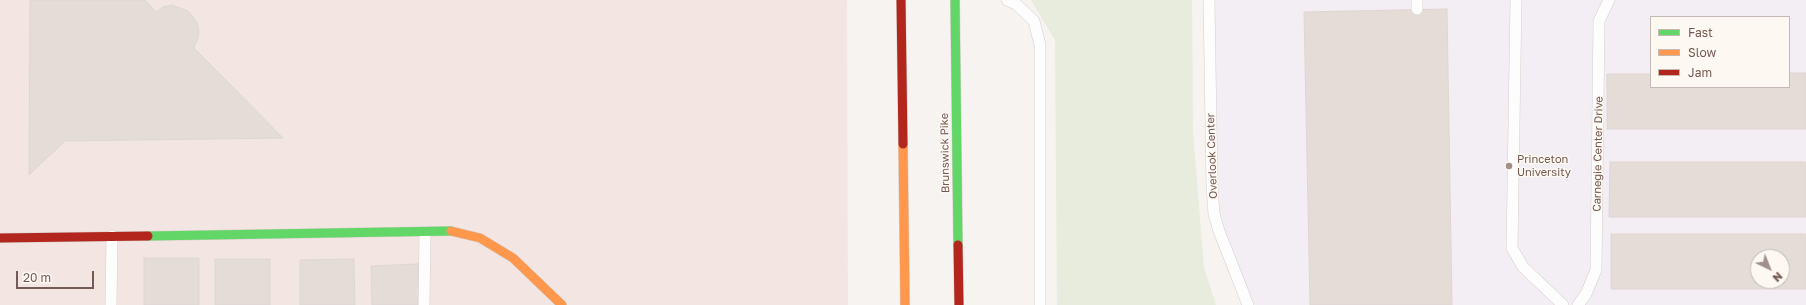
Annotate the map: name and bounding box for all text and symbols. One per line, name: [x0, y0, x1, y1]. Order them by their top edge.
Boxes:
legend: [1650, 16, 1790, 88]
text: Fast: [1688, 25, 1713, 40]
text: Slow: [1688, 45, 1716, 60]
text: Jam: [1688, 65, 1712, 80]
street label: Carnegie Center Drive: [1590, 96, 1606, 212]
street label: Brunswick Pike: [938, 113, 952, 193]
street label: Overlook Center: [1204, 113, 1220, 199]
place label: Princeton University: [1517, 153, 1571, 179]
marker: Princeton University: [1504, 161, 1514, 171]
north arrow: [1750, 249, 1790, 289]
scale bar: [18, 263, 96, 289]
text: 20 m: [23, 270, 51, 285]
text: N: [1770, 270, 1785, 285]

